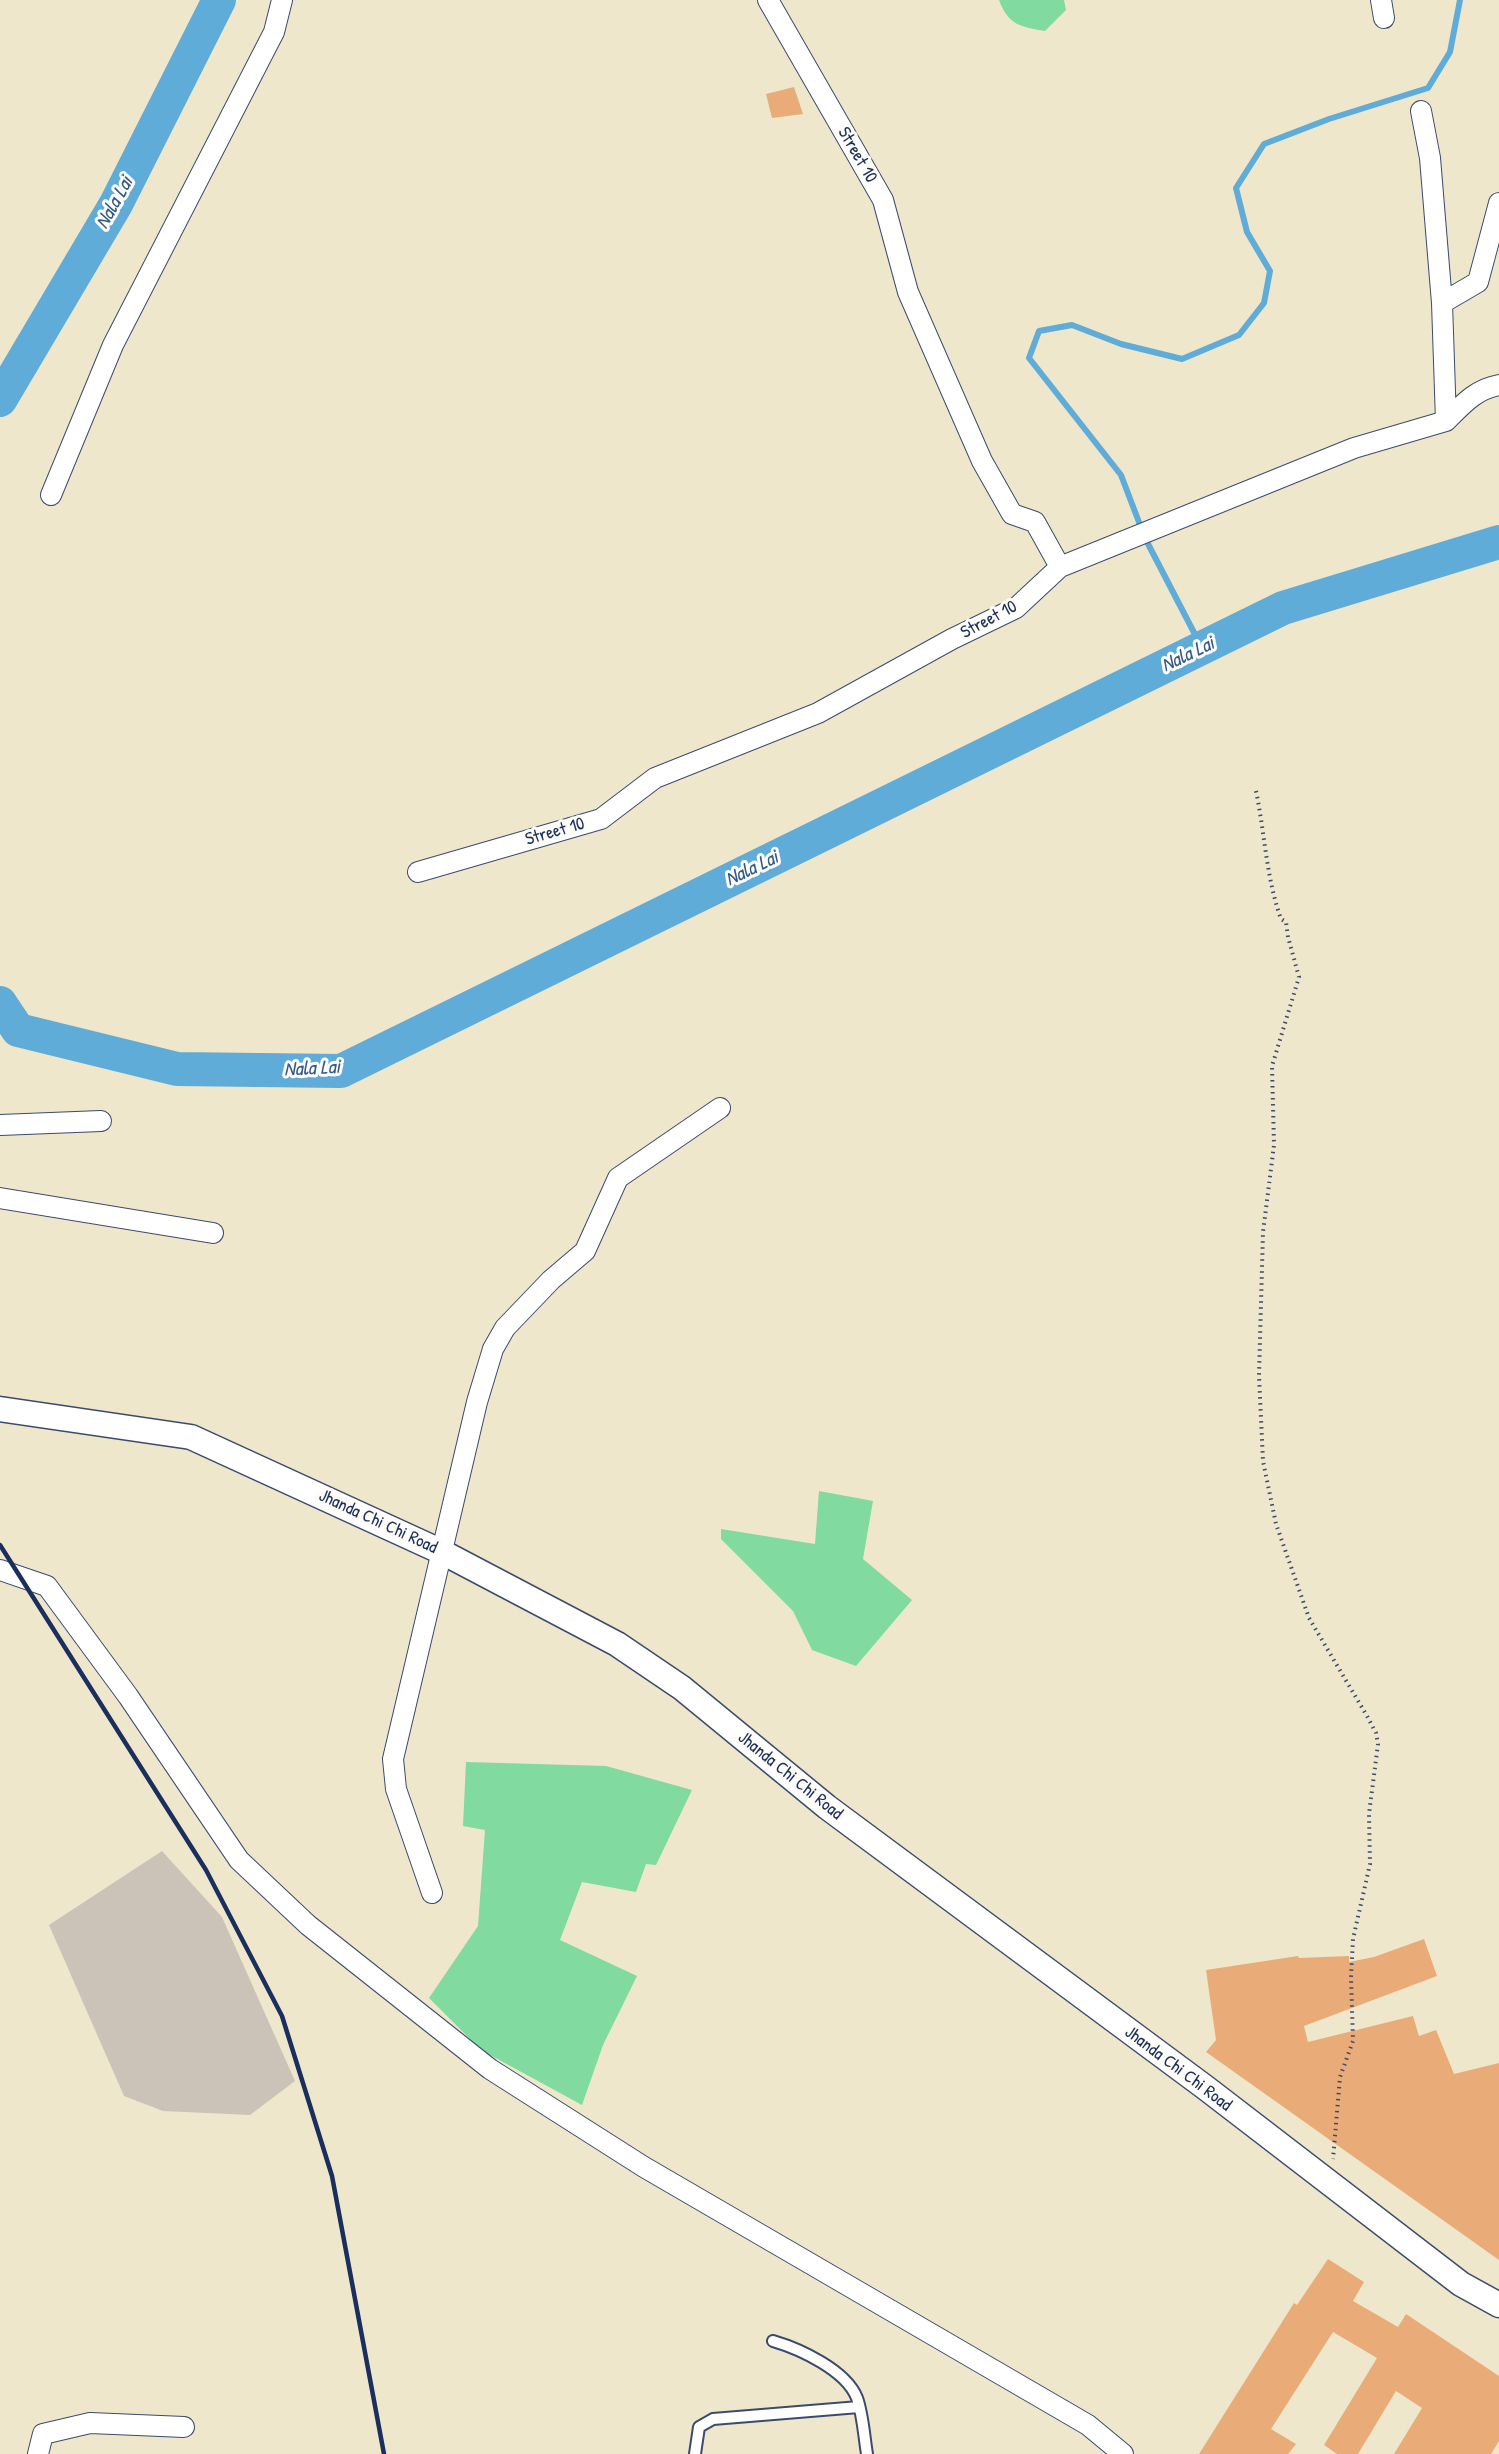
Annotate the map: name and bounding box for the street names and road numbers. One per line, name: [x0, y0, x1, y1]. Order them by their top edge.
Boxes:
street label: Street 10: [832, 123, 882, 187]
street label: Street 10: [957, 596, 1021, 644]
street label: Street 10: [523, 813, 587, 851]
street label: Jhanda Chi Chi Road: [315, 1485, 441, 1559]
street label: Jhanda Chi Chi Road: [733, 1727, 847, 1825]
street label: Jhanda Chi Chi Road: [1120, 2022, 1236, 2116]

